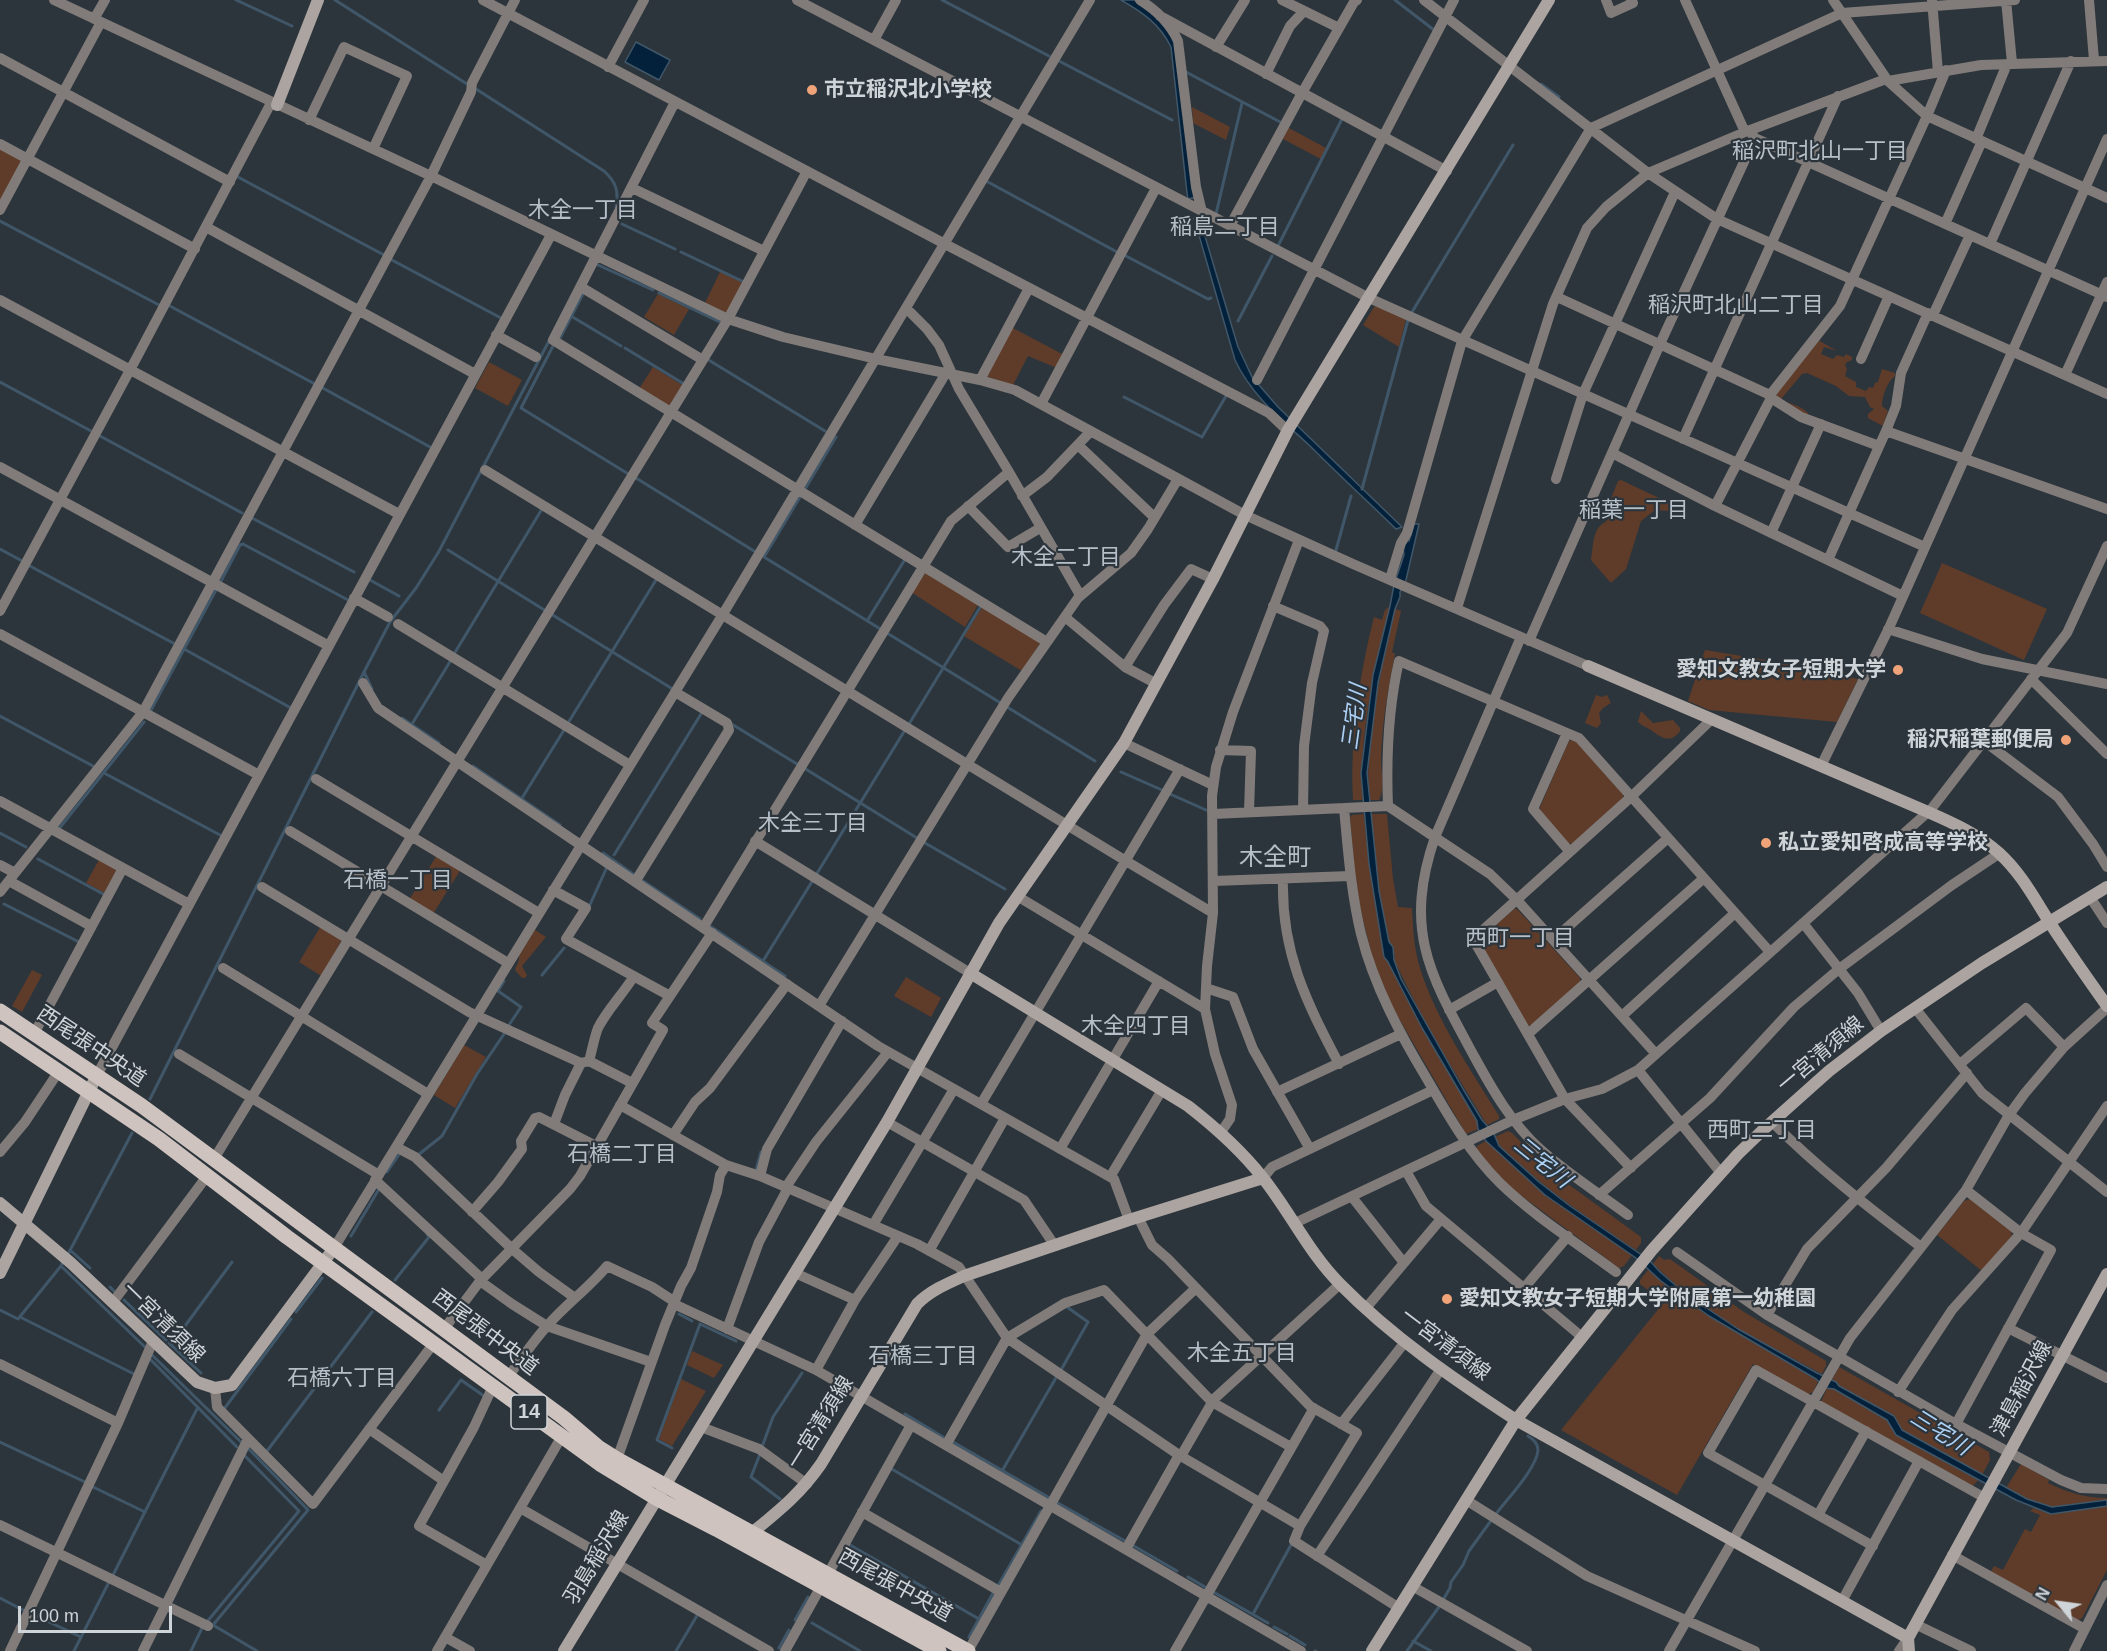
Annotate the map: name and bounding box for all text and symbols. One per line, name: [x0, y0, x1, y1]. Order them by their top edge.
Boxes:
place label: 市立稲沢北小学校: [824, 77, 992, 103]
marker: 市立稲沢北小学校: [805, 83, 819, 97]
district label: 稲沢町北山一丁目: [1732, 139, 1908, 165]
district label: 木全一丁目: [528, 198, 638, 224]
district label: 稲島二丁目: [1170, 215, 1280, 241]
district label: 稲沢町北山二丁目: [1648, 293, 1824, 319]
district label: 稲葉一丁目: [1579, 498, 1689, 524]
district label: 木全二丁目: [1011, 545, 1121, 571]
place label: 愛知文教女子短期大学: [1676, 657, 1886, 683]
marker: 愛知文教女子短期大学: [1891, 663, 1905, 677]
water label: 三宅川: [1337, 682, 1373, 752]
place label: 稲沢稲葉郵便局: [1907, 727, 2054, 753]
marker: 稲沢稲葉郵便局: [2059, 733, 2073, 747]
district label: 木全三丁目: [758, 811, 868, 837]
place label: 私立愛知啓成高等学校: [1778, 830, 1988, 856]
marker: 私立愛知啓成高等学校: [1759, 836, 1773, 850]
district label: 木全町: [1239, 844, 1311, 872]
district label: 石橋一丁目: [343, 868, 453, 894]
district label: 西町一丁目: [1465, 926, 1575, 952]
street label: 西尾張中央道: [32, 1001, 150, 1093]
street label: 一宮清須線: [1773, 1012, 1869, 1098]
district label: 木全四丁目: [1081, 1014, 1191, 1040]
district label: 西町二丁目: [1707, 1118, 1817, 1144]
water label: 三宅川: [1508, 1132, 1576, 1194]
district label: 石橋二丁目: [567, 1142, 677, 1168]
street label: 一宮清須線: [116, 1277, 210, 1369]
street label: 西尾張中央道: [427, 1285, 543, 1381]
place label: 愛知文教女子短期大学附属第一幼稚園: [1459, 1286, 1816, 1312]
marker: 愛知文教女子短期大学附属第一幼稚園: [1440, 1292, 1454, 1306]
street label: 一宮清須線: [1395, 1303, 1495, 1387]
street label: 津島稲沢線: [1986, 1337, 2058, 1441]
district label: 木全五丁目: [1187, 1341, 1297, 1367]
district label: 石橋三丁目: [868, 1344, 978, 1370]
district label: 石橋六丁目: [287, 1366, 397, 1392]
street label: 一宮清須線: [782, 1372, 860, 1474]
road number: 14: [511, 1395, 547, 1429]
water label: 三宅川: [1905, 1404, 1975, 1462]
street label: 羽島稲沢線: [559, 1507, 635, 1609]
street label: 西尾張中央道: [834, 1544, 956, 1628]
north arrow: [2029, 1573, 2089, 1633]
text: N: [2033, 1585, 2053, 1603]
scale bar: [21, 1594, 176, 1632]
text: 100 m: [29, 1606, 79, 1626]

